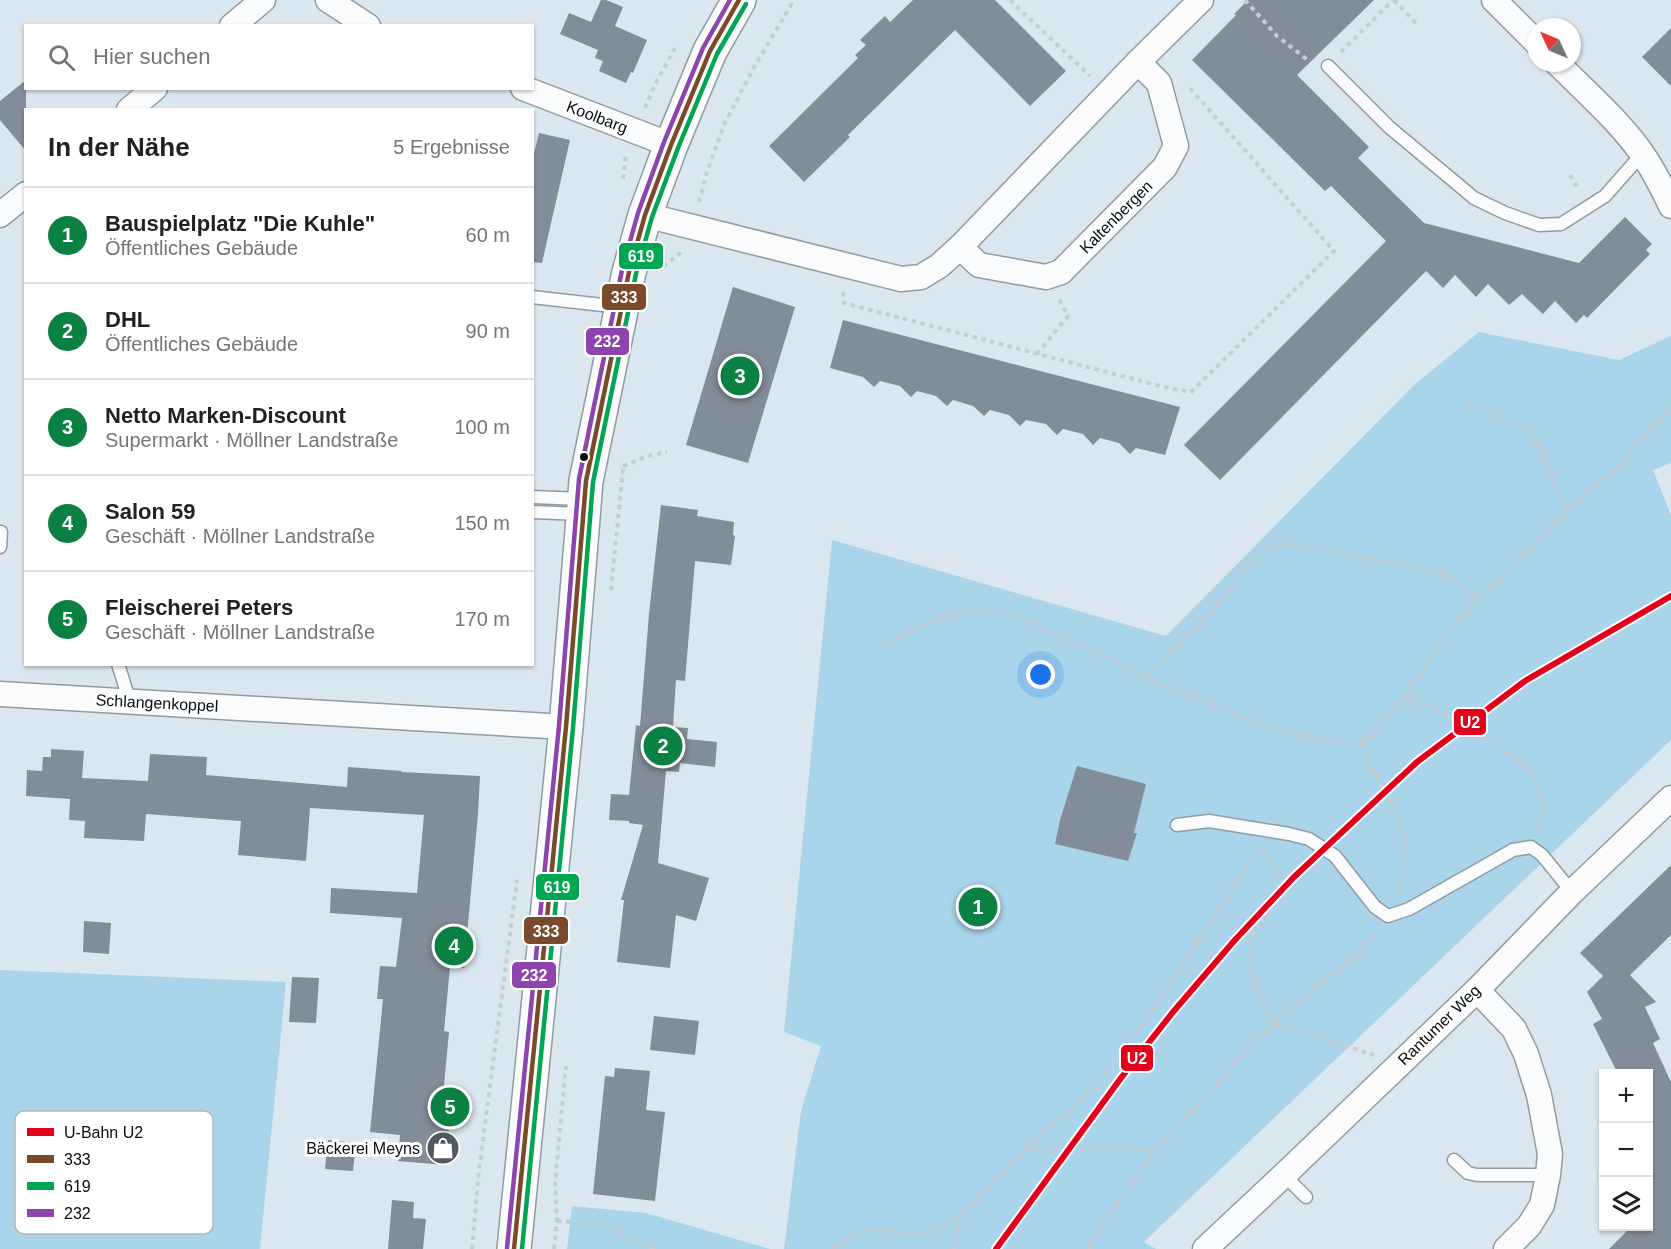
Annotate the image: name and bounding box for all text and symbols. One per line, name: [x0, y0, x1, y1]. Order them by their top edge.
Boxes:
north arrow: [1527, 18, 1581, 72]
search box: [24, 24, 534, 90]
icon: search: [45, 41, 78, 74]
text: Hier suchen: [93, 44, 210, 69]
street label: Koolbarg: [564, 98, 630, 136]
text: In der Nähe: [48, 132, 190, 162]
text: 5 Ergebnisse: [393, 136, 510, 158]
street label: Kaltenbergen: [1076, 177, 1156, 257]
text: Bauspielplatz "Die Kuhle": [105, 211, 375, 236]
text: 1: [62, 224, 73, 246]
text: 60 m: [466, 224, 510, 246]
text: Öffentliches Gebäude: [105, 237, 298, 259]
line badge: 619: [618, 242, 664, 270]
text: 619: [628, 248, 654, 265]
line badge: 333: [601, 283, 647, 311]
text: 333: [611, 289, 637, 306]
text: DHL: [105, 307, 150, 332]
text: 2: [62, 320, 73, 342]
text: 90 m: [466, 320, 510, 342]
line badge: 232: [585, 327, 630, 356]
text: Öffentliches Gebäude: [105, 333, 298, 355]
text: 232: [594, 333, 620, 350]
pin: 3: [720, 354, 760, 398]
text: Netto Marken-Discount: [105, 403, 346, 428]
text: 3: [62, 416, 73, 438]
text: 100 m: [454, 416, 510, 438]
text: Supermarkt · Möllner Landstraße: [105, 429, 398, 451]
unlabelled marker: [578, 451, 590, 463]
text: Salon 59: [105, 499, 195, 524]
text: 4: [62, 512, 73, 534]
text: 150 m: [454, 512, 510, 534]
text: Geschäft · Möllner Landstraße: [105, 525, 375, 547]
text: Fleischerei Peters: [105, 595, 293, 620]
text: 5: [62, 608, 73, 630]
text: 170 m: [454, 608, 510, 630]
text: Geschäft · Möllner Landstraße: [105, 621, 375, 643]
your location: [1026, 660, 1055, 689]
street label: Schlangenkoppel: [95, 691, 219, 715]
line badge: U2: [1453, 708, 1487, 736]
text: U2: [1460, 714, 1480, 731]
pin: 2: [644, 724, 682, 768]
line badge: 619: [535, 873, 580, 901]
text: 619: [544, 879, 570, 896]
pin: 1: [958, 884, 998, 930]
line badge: 333: [523, 916, 569, 945]
text: 333: [533, 923, 559, 940]
pin: 4: [434, 924, 474, 968]
line badge: 232: [511, 961, 557, 989]
text: 232: [521, 967, 547, 984]
street label: Rantumer Weg: [1394, 982, 1484, 1068]
line badge: U2: [1120, 1044, 1154, 1072]
text: U2: [1127, 1050, 1147, 1067]
map controls: [1599, 1069, 1653, 1231]
button: +: [1599, 1069, 1653, 1123]
pin: 5: [430, 1084, 470, 1130]
legend: [15, 1111, 213, 1234]
button: −: [1599, 1123, 1653, 1177]
text: U-Bahn U2: [64, 1124, 143, 1141]
shop icon: Bäckerei Meyns: [425, 1130, 461, 1166]
place label: Bäckerei Meyns: [306, 1140, 420, 1157]
text: 333: [64, 1151, 91, 1168]
button: layers: [1599, 1177, 1653, 1231]
text: 619: [64, 1178, 91, 1195]
text: 232: [64, 1205, 91, 1222]

